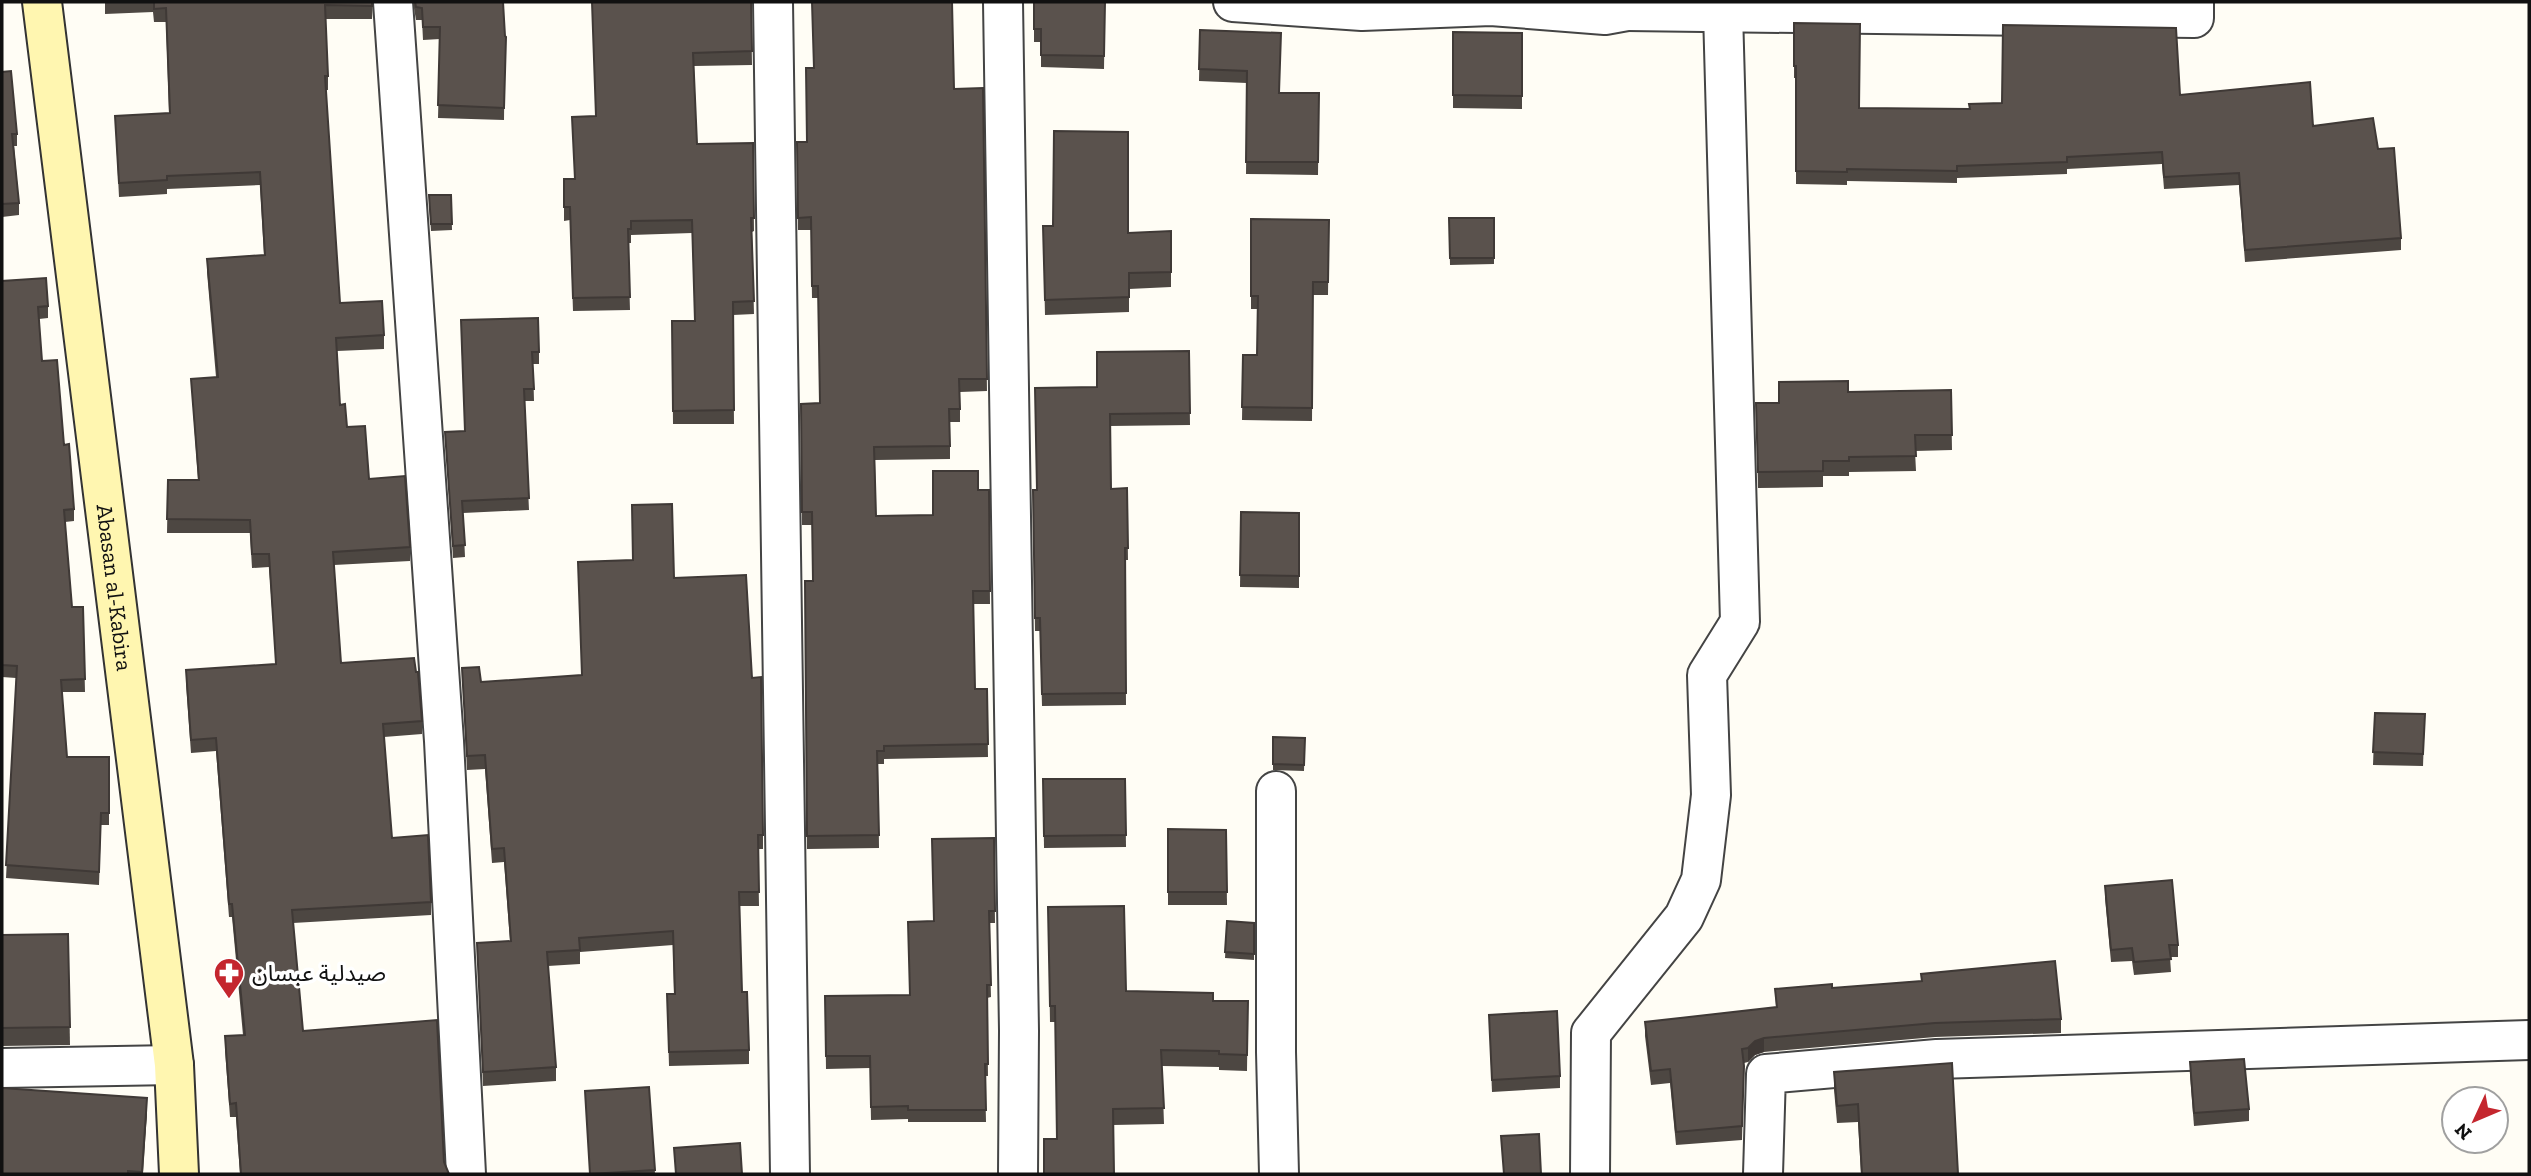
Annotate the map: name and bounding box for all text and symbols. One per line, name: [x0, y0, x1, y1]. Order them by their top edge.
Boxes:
street label: Abasan al-Kabira: [90, 503, 139, 672]
pharmacy icon: صيدلية عبسان: [212, 956, 246, 1000]
place label: صيدلية عبسان: [252, 959, 386, 987]
north arrow: [2440, 1085, 2510, 1155]
text: N: [2450, 1118, 2476, 1145]

